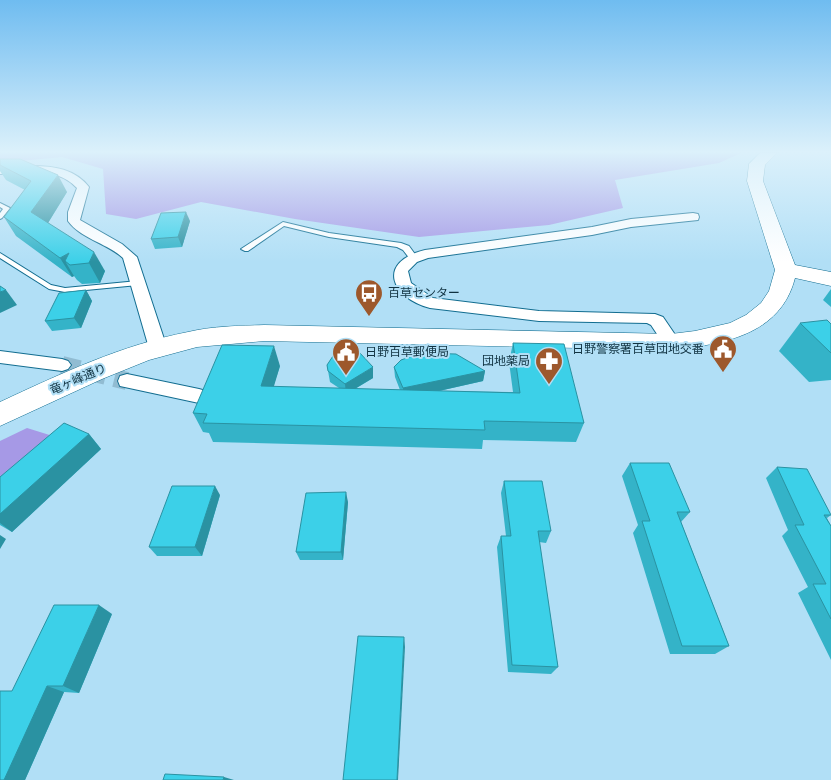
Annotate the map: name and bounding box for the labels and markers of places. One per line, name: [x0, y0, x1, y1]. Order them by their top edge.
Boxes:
bus stop icon: 百草センター: [354, 278, 384, 317]
place label: 百草センター: [388, 284, 460, 301]
public building icon: 日野警察署百草団地交番: [708, 334, 738, 373]
public building icon: 日野百草郵便局: [331, 337, 361, 376]
place label: 日野警察署百草団地交番: [572, 340, 704, 357]
place label: 日野百草郵便局: [365, 343, 449, 360]
pharmacy icon: 団地薬局: [534, 346, 564, 385]
place label: 団地薬局: [482, 352, 530, 369]

